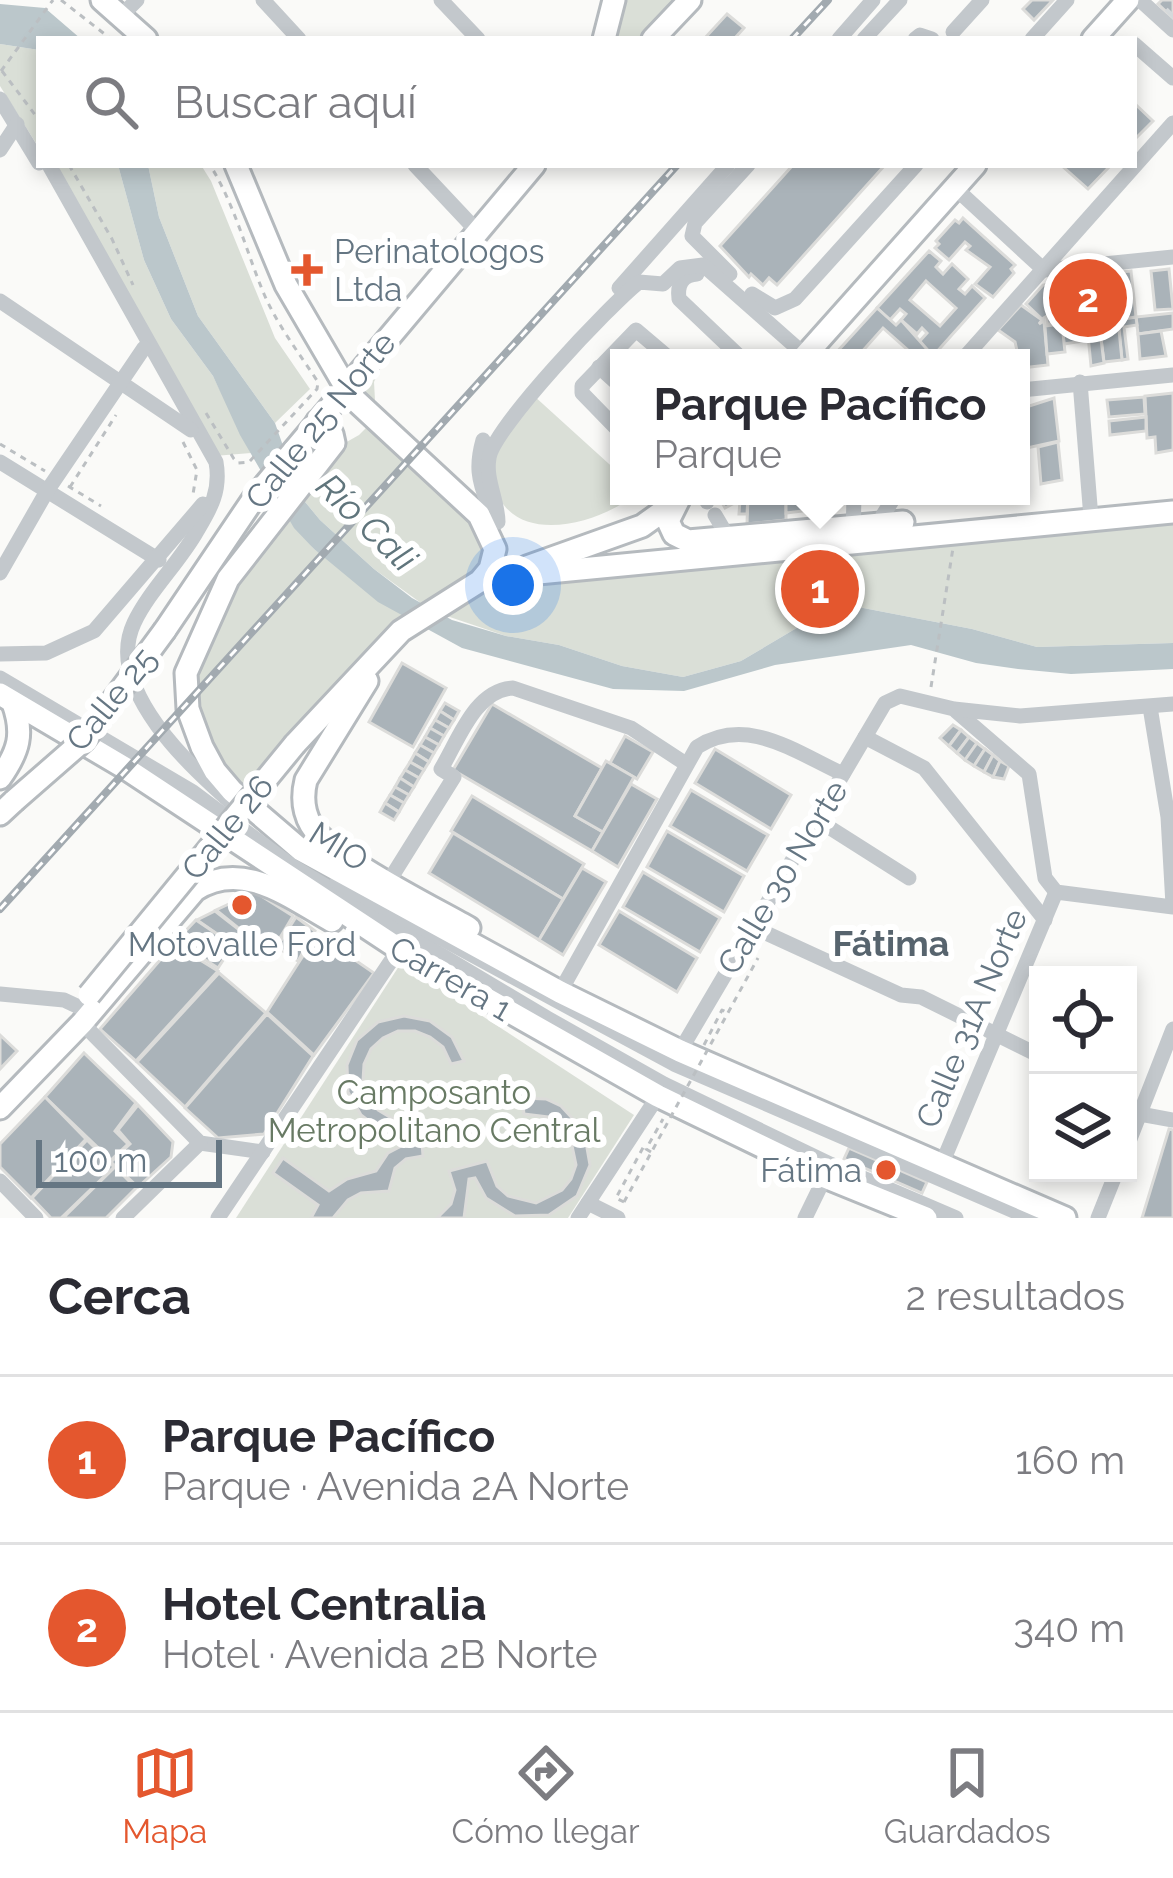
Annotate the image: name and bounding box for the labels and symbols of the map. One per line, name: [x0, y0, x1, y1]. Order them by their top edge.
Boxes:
place label: Perinatologos Ltda: [334, 232, 544, 309]
pin: 2: [1049, 253, 1127, 343]
marker: Perinatologos Ltda: [291, 254, 323, 286]
street label: Calle 25 Norte: [237, 324, 404, 517]
water label: Río Cali: [309, 465, 426, 580]
pin: 1: [781, 544, 859, 634]
your location: [483, 555, 543, 615]
street label: Calle 25: [58, 640, 165, 759]
street label: Calle 26: [173, 767, 281, 888]
street label: Calle 30 Norte: [709, 773, 856, 981]
street label: MIO: [302, 813, 375, 879]
marker: Motovalle Ford: [229, 892, 255, 918]
street label: Calle 31A Norte: [908, 903, 1035, 1134]
district label: Fátima: [833, 922, 949, 964]
place label: Motovalle Ford: [128, 925, 356, 964]
street label: Carrera 1: [383, 928, 519, 1029]
park label: Camposanto Metropolitano Central: [268, 1073, 601, 1150]
scale bar: [36, 1134, 222, 1187]
place label: Fátima: [760, 1151, 862, 1190]
marker: Fátima: [873, 1157, 899, 1183]

